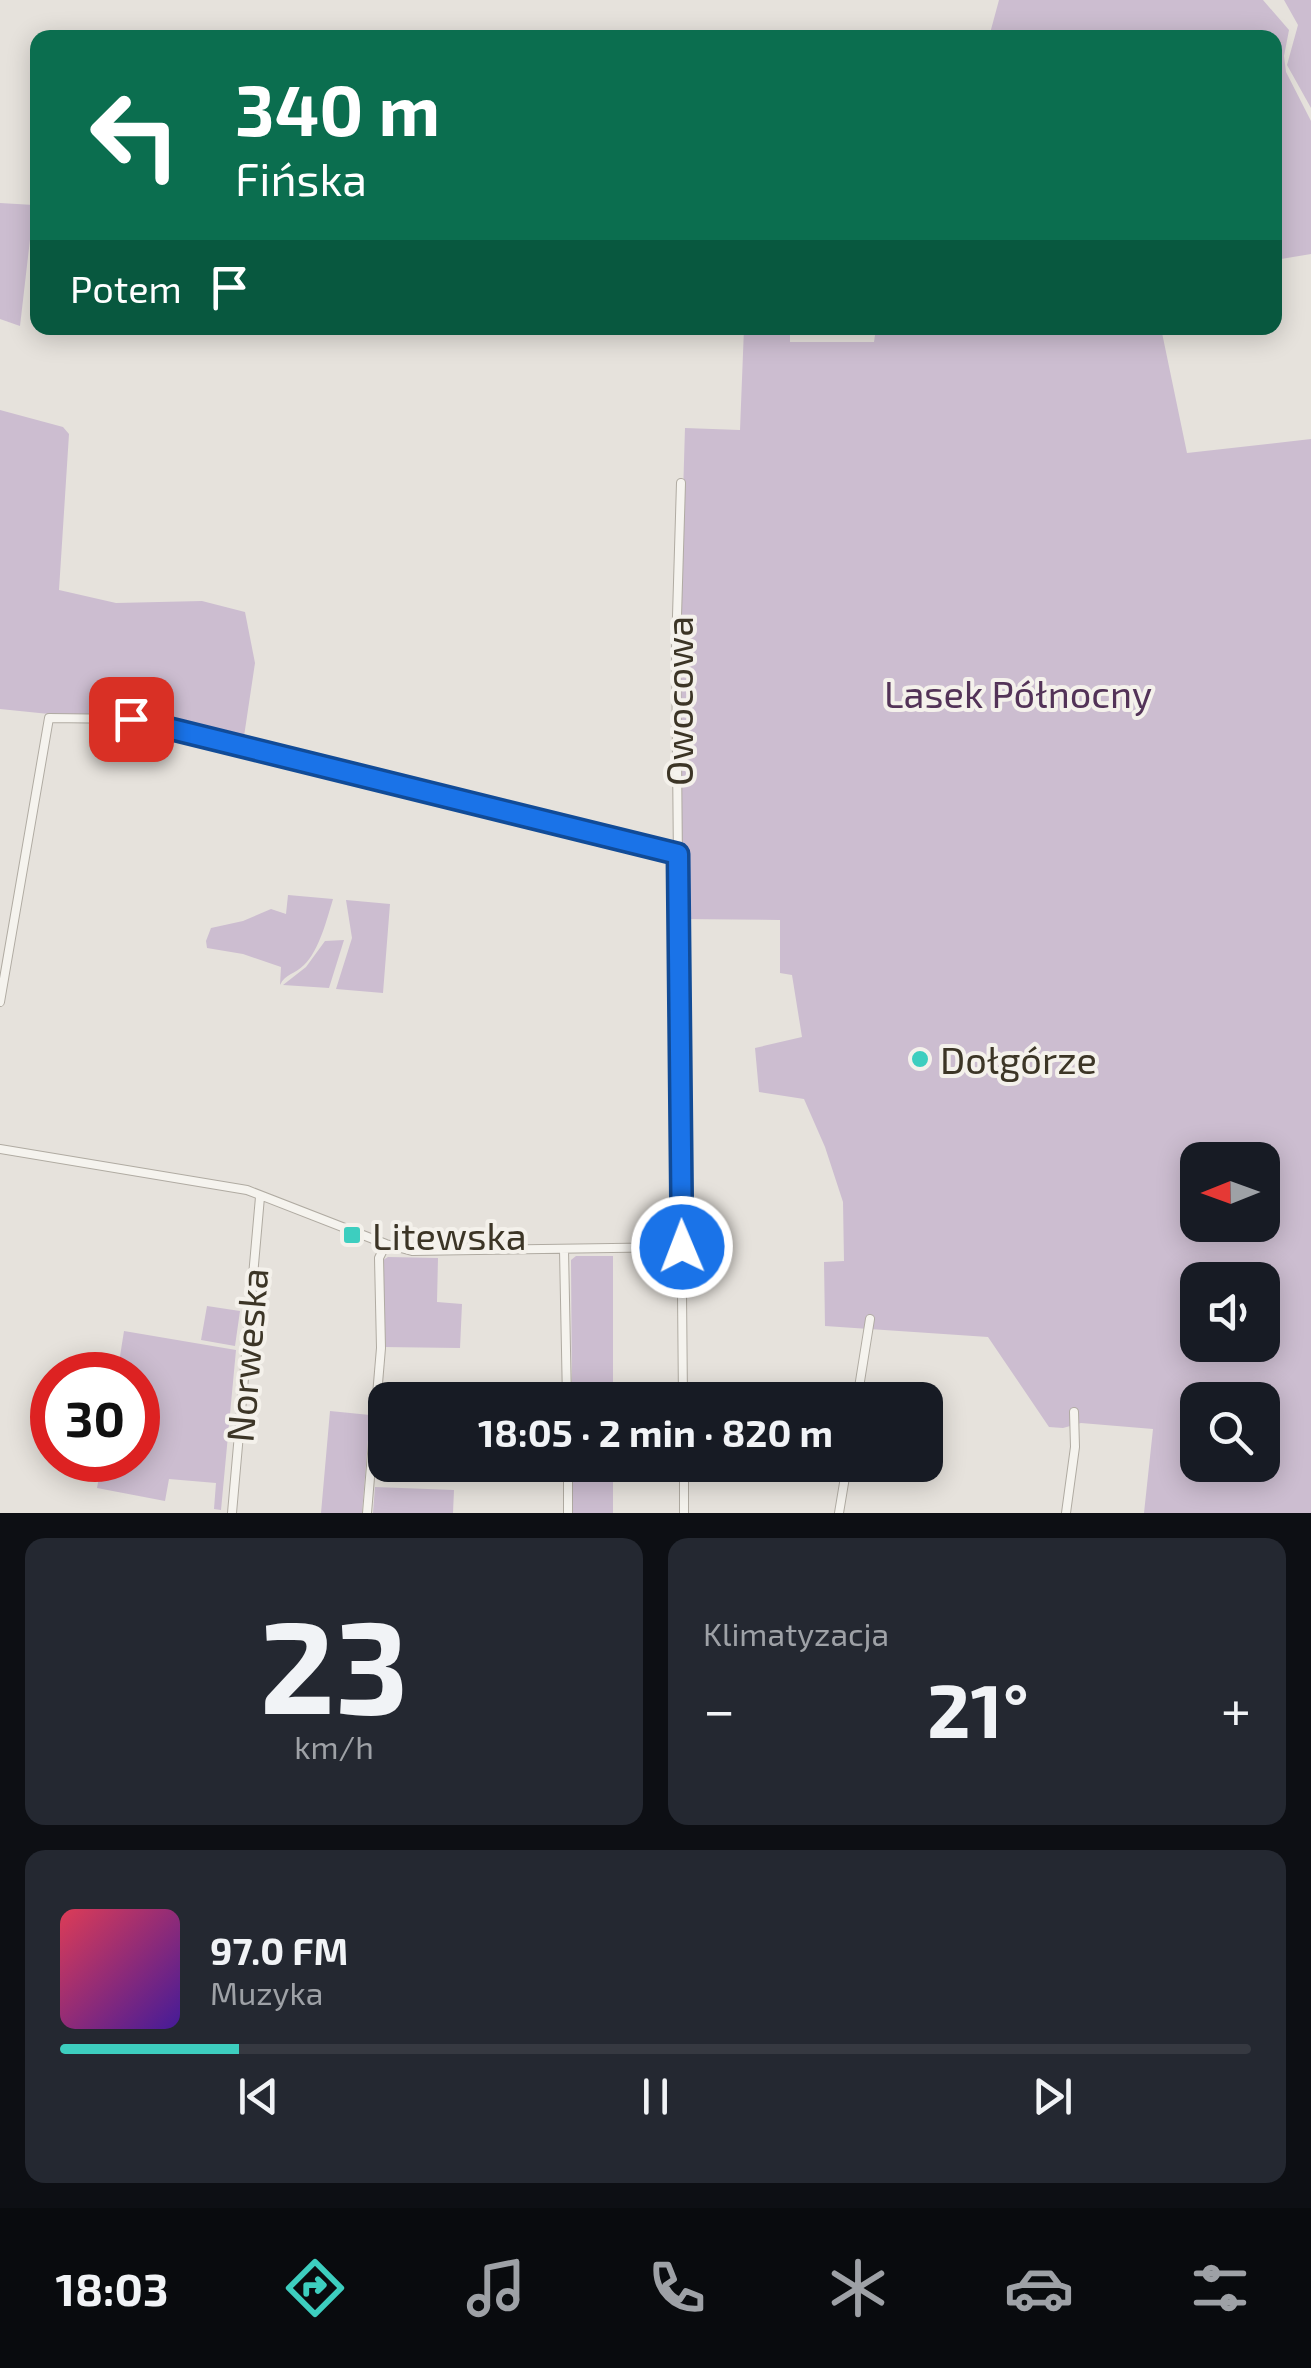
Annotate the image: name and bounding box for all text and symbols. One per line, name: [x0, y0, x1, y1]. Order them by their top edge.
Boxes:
text: 340 m: [235, 66, 440, 150]
icon: left: [70, 70, 200, 200]
text: Fińska: [235, 151, 367, 205]
icon: arrive: [202, 260, 257, 315]
text: Potem: [70, 265, 182, 311]
street label: Owocowa: [655, 616, 701, 786]
park label: Lasek Północny: [884, 670, 1152, 716]
pin: [89, 677, 174, 762]
icon: arrive: [104, 692, 159, 747]
place label: Dołgórze: [940, 1036, 1097, 1082]
marker: Dołgórze: [909, 1048, 931, 1070]
north arrow: [1180, 1142, 1280, 1242]
map controls: [1180, 1142, 1280, 1482]
position arrow: [630, 1195, 734, 1299]
place label: Litewska: [372, 1212, 527, 1258]
marker: Litewska: [341, 1224, 363, 1246]
button: sound: [1180, 1262, 1280, 1362]
street label: Norweska: [215, 1266, 277, 1444]
speed limit sign: 30: [30, 1352, 160, 1482]
button: search: [1180, 1382, 1280, 1482]
text: 18:05 · 2 min · 820 m: [478, 1409, 833, 1455]
text: 23: [259, 1584, 409, 1740]
text: Klimatyzacja: [703, 1614, 889, 1652]
text: 21°: [927, 1663, 1029, 1753]
text: −: [703, 1675, 735, 1741]
text: +: [1221, 1675, 1251, 1741]
text: km/h: [294, 1727, 374, 1765]
text: 97.0 FM: [210, 1927, 348, 1973]
text: Muzyka: [210, 1973, 323, 2011]
icon: previous: [231, 2069, 286, 2124]
icon: pause: [628, 2069, 683, 2124]
icon: next: [1025, 2069, 1080, 2124]
icon: directions: [280, 2253, 350, 2323]
icon: music: [461, 2253, 531, 2323]
icon: phone: [642, 2253, 712, 2323]
icon: climate: [823, 2253, 893, 2323]
icon: car: [1004, 2253, 1074, 2323]
icon: filters: [1185, 2253, 1255, 2323]
text: 18:03: [56, 2261, 169, 2315]

